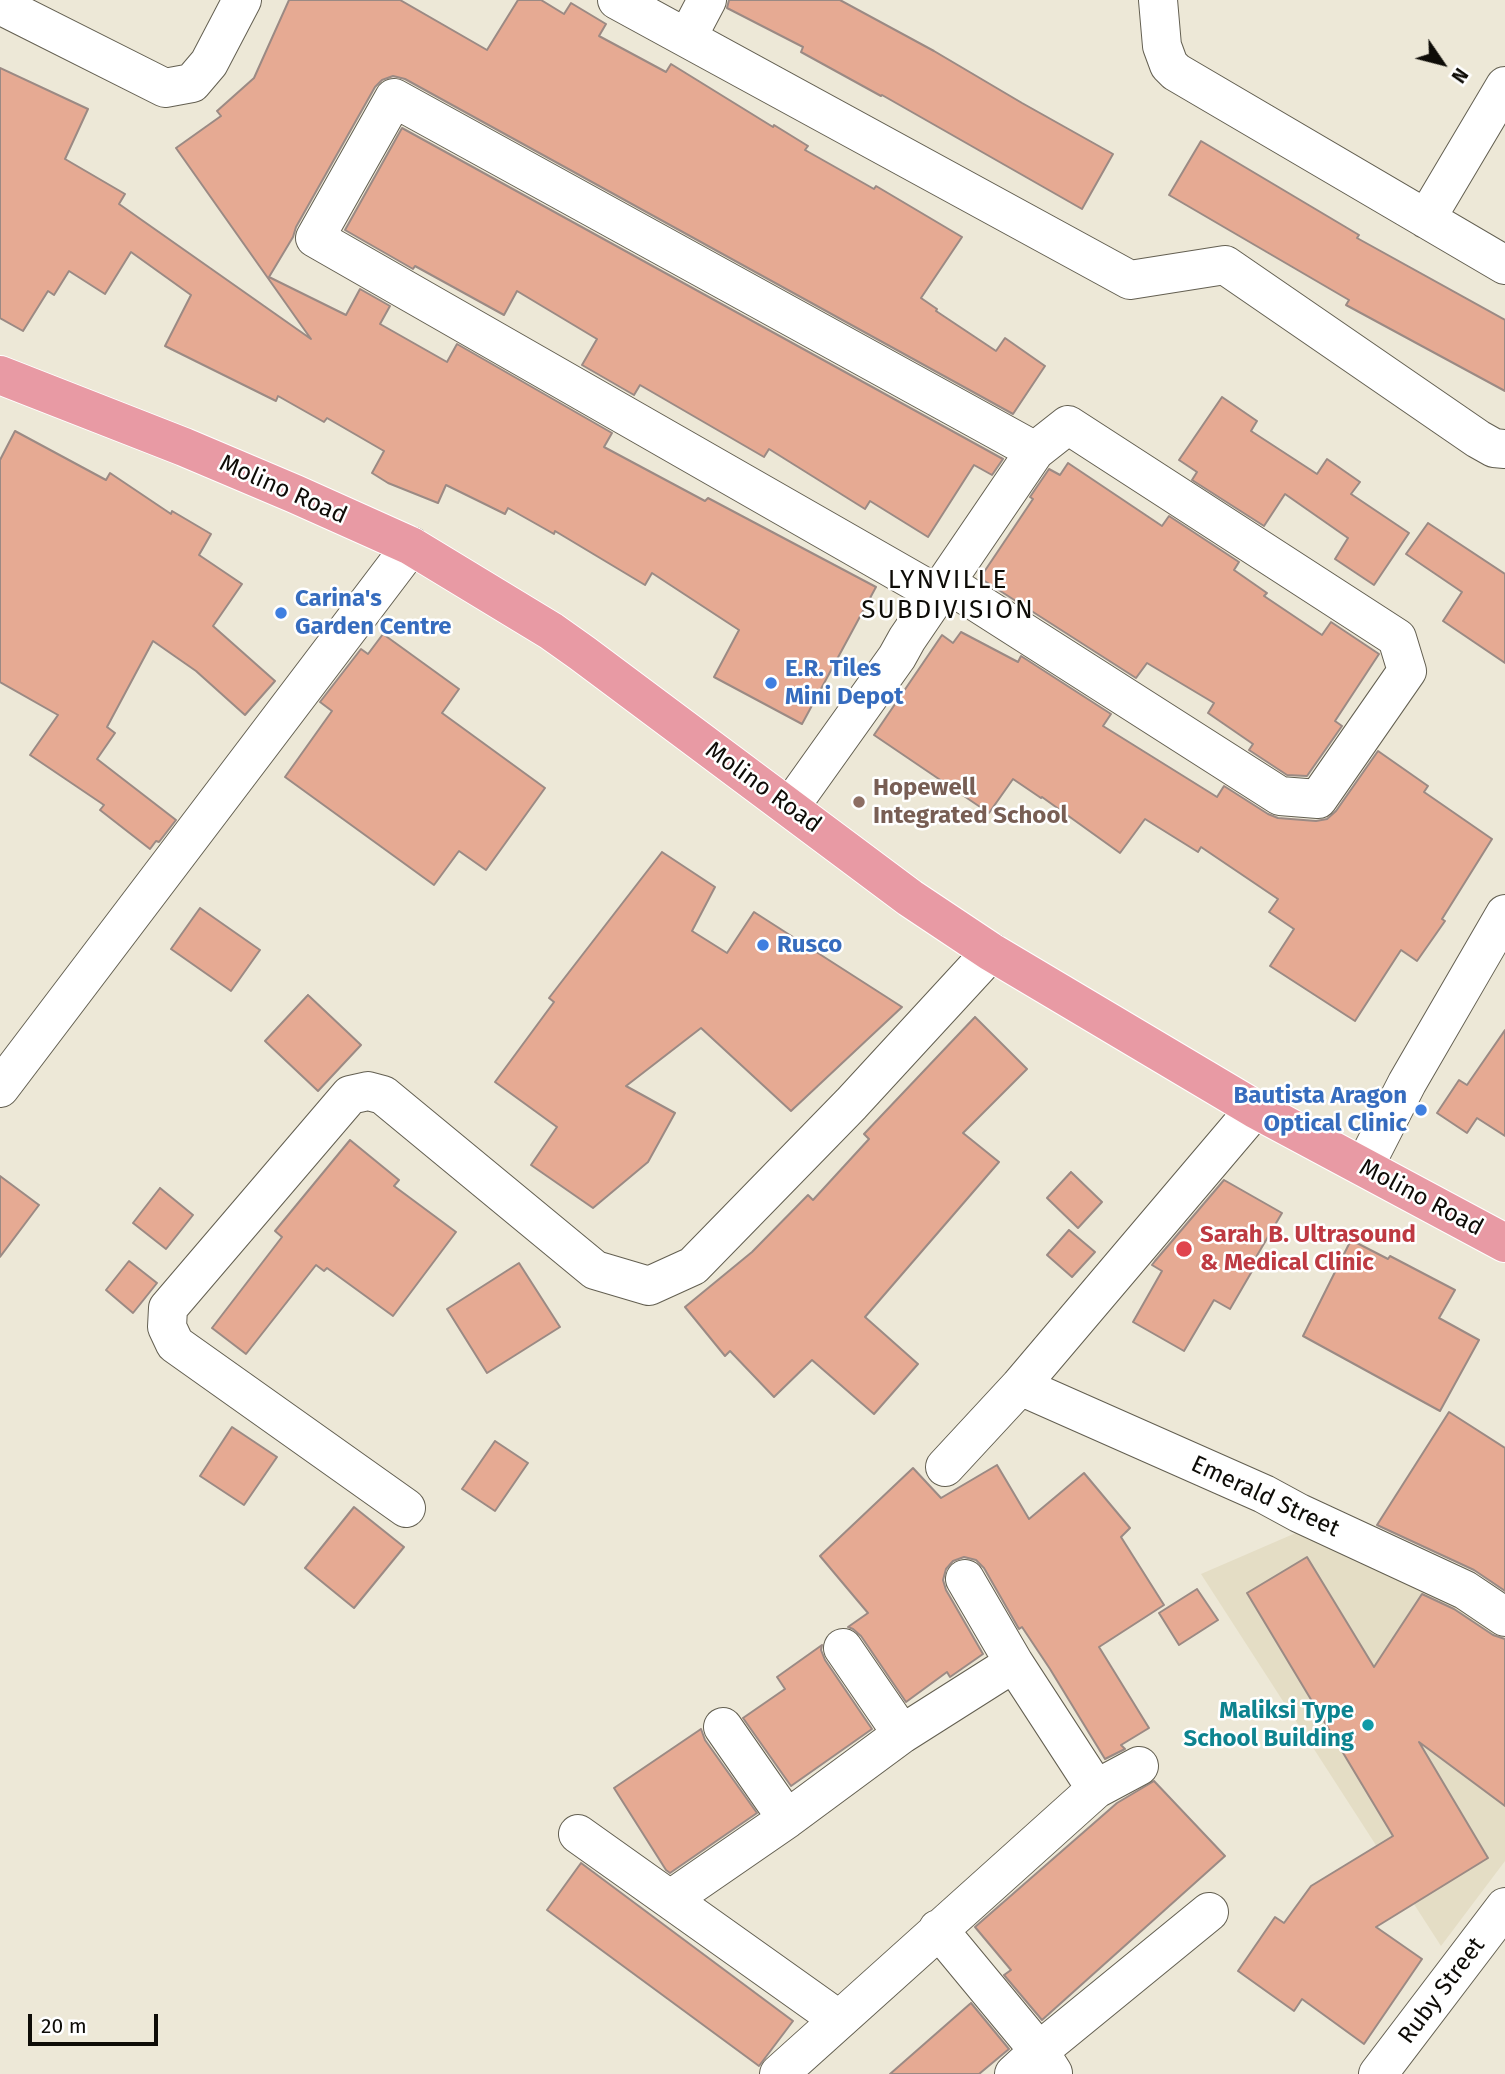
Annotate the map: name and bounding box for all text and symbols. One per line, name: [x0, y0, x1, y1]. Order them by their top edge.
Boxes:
north arrow: [1407, 28, 1477, 98]
text: N: [1447, 64, 1473, 87]
street label: Molino Road: [215, 449, 351, 531]
district label: LYNVILLE SUBDIVISION: [863, 565, 1033, 626]
place label: Carina's Garden Centre: [295, 585, 452, 641]
marker: Carina's Garden Centre: [273, 605, 289, 621]
place label: E.R. Tiles Mini Depot: [785, 655, 903, 711]
marker: E.R. Tiles Mini Depot: [763, 675, 779, 691]
street label: Molino Road: [699, 736, 827, 840]
place label: Hopewell Integrated School: [873, 774, 1068, 830]
marker: Hopewell Integrated School: [851, 794, 867, 810]
place label: Rusco: [777, 931, 842, 959]
marker: Rusco: [755, 937, 771, 953]
place label: Bautista Aragon Optical Clinic: [1233, 1082, 1407, 1138]
marker: Bautista Aragon Optical Clinic: [1413, 1102, 1429, 1118]
street label: Molino Road: [1354, 1153, 1488, 1243]
place label: Sarah B. Ultrasound & Medical Clinic: [1200, 1221, 1416, 1277]
marker: Sarah B. Ultrasound & Medical Clinic: [1174, 1239, 1194, 1259]
street label: Emerald Street: [1186, 1450, 1344, 1544]
place label: Maliksi Type School Building: [1184, 1697, 1354, 1753]
marker: Maliksi Type School Building: [1360, 1717, 1376, 1733]
street label: Ruby Street: [1393, 1932, 1491, 2050]
scale bar: [32, 2000, 161, 2044]
text: 20 m: [41, 2013, 87, 2039]

